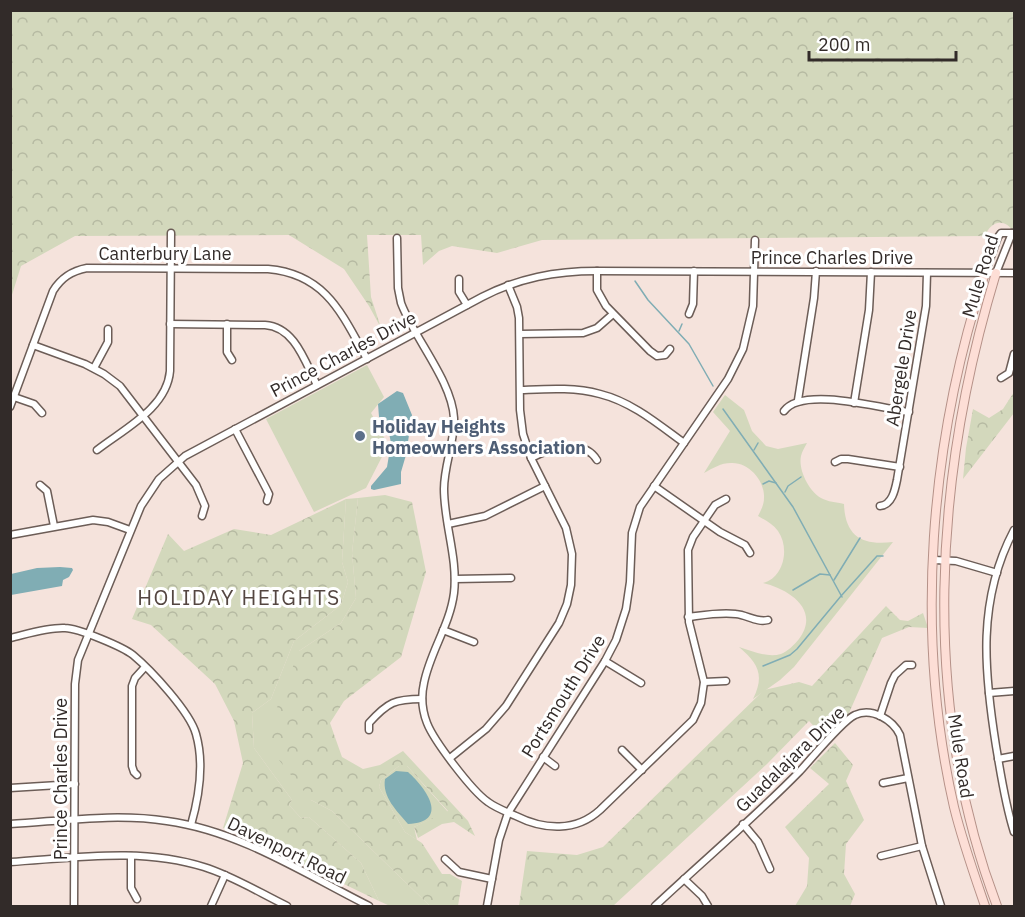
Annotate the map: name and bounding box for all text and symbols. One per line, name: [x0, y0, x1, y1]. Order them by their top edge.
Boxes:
scale bar: [809, 24, 956, 62]
text: 200 m: [818, 33, 870, 56]
street label: Mule Road: [957, 232, 1003, 320]
street label: Canterbury Lane: [98, 242, 232, 265]
street label: Prince Charles Drive: [751, 246, 913, 269]
street label: Prince Charles Drive: [266, 306, 420, 402]
street label: Abergele Drive: [880, 308, 922, 428]
place label: Holiday Heights Homeowners Association: [372, 415, 586, 459]
marker: Holiday Heights Homeowners Association: [353, 429, 367, 443]
district label: HOLIDAY HEIGHTS: [137, 583, 341, 611]
street label: Portsmouth Drive: [516, 630, 610, 762]
street label: Prince Charles Drive: [49, 698, 72, 860]
street label: Guadalajara Drive: [731, 701, 850, 817]
street label: Mule Road: [943, 712, 979, 800]
street label: Davenport Road: [224, 811, 350, 889]

